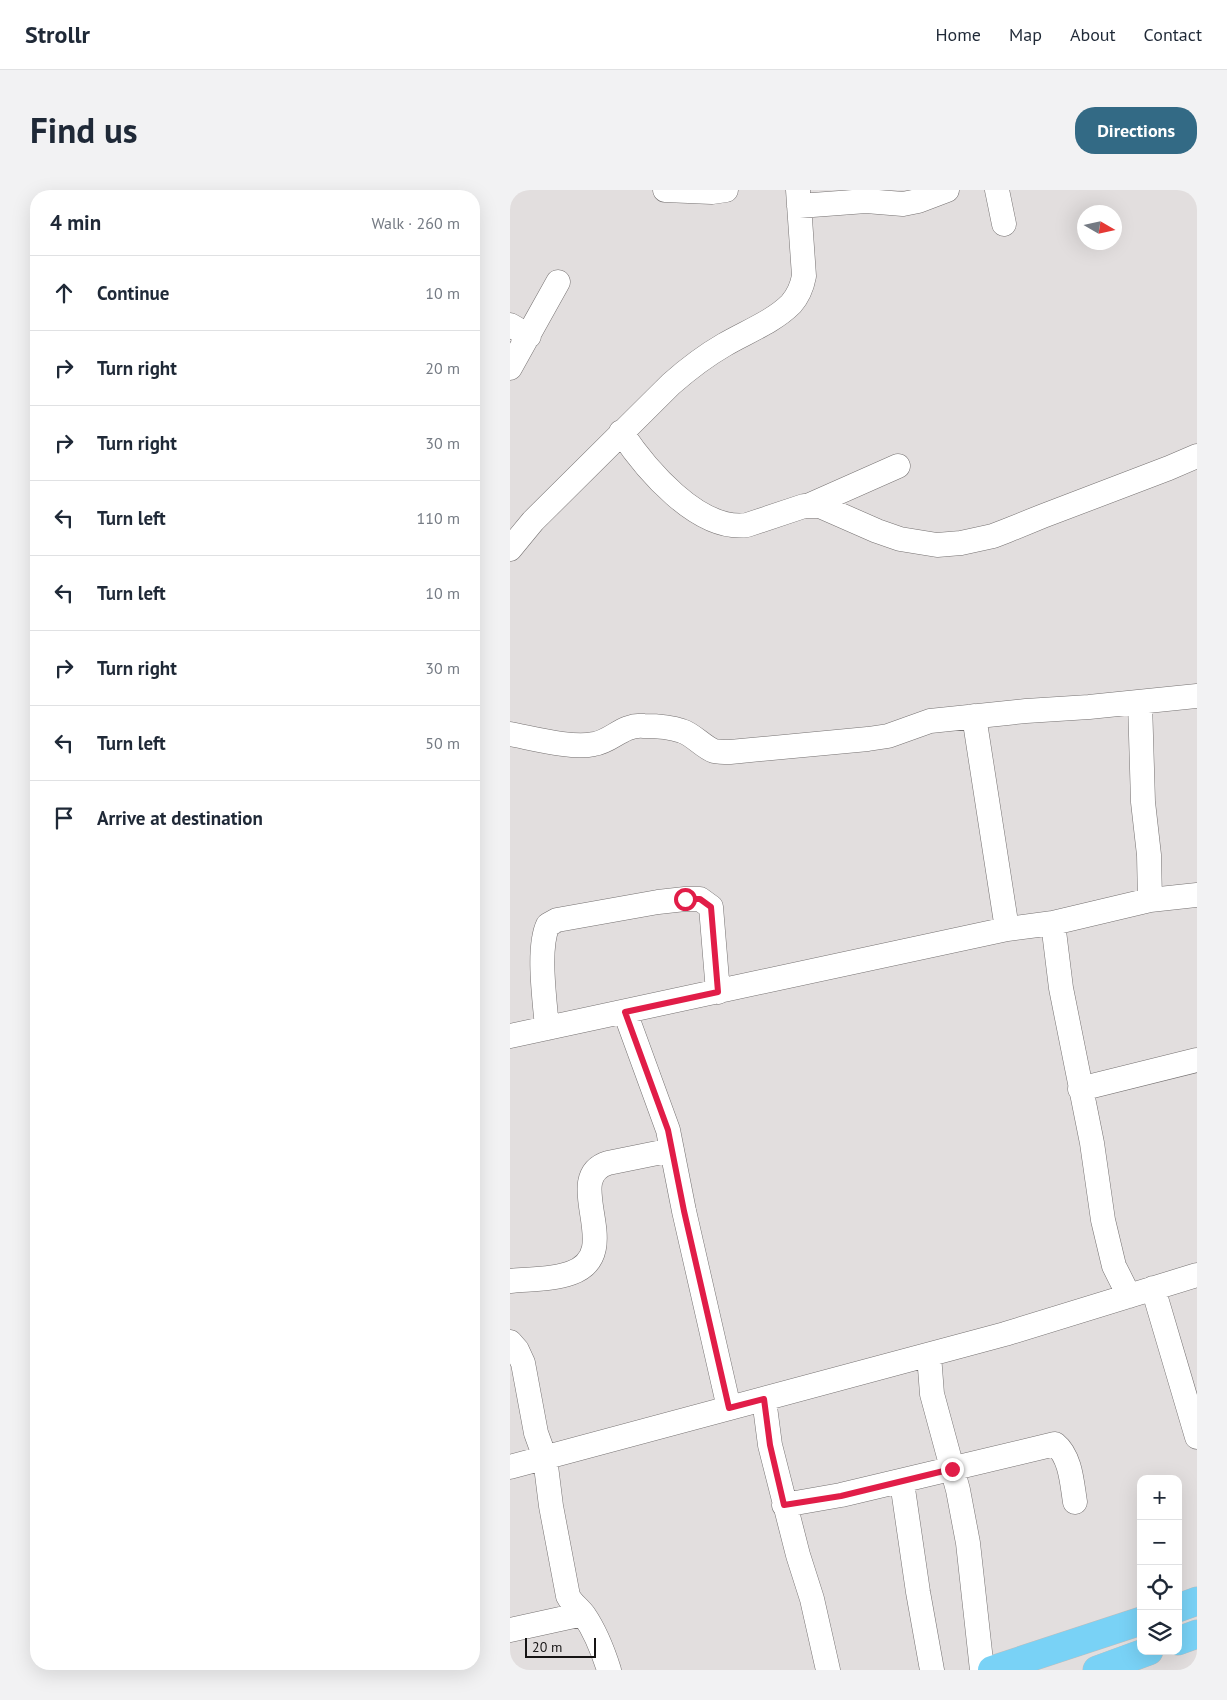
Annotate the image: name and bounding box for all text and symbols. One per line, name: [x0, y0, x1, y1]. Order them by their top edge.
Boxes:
text: Strollr: [25, 19, 90, 50]
text: Home: [935, 23, 981, 46]
text: Map: [1009, 23, 1042, 46]
text: About: [1070, 23, 1116, 46]
text: Contact: [1144, 23, 1202, 46]
text: Find us: [30, 107, 138, 153]
button: Directions: [1075, 107, 1197, 154]
north arrow: [1077, 205, 1122, 250]
text: 4 min: [50, 209, 101, 236]
text: Walk · 260 m: [371, 213, 460, 233]
icon: ahead: [50, 279, 78, 307]
text: Continue: [97, 281, 169, 305]
text: 10 m: [425, 283, 460, 303]
icon: right: [50, 354, 78, 382]
text: Turn right: [97, 356, 177, 380]
text: 20 m: [425, 358, 460, 378]
icon: right: [50, 429, 78, 457]
text: Turn right: [97, 431, 177, 455]
text: 30 m: [425, 433, 460, 453]
icon: left: [50, 504, 78, 532]
text: Turn left: [97, 506, 166, 530]
text: 110 m: [417, 508, 460, 528]
icon: left: [50, 579, 78, 607]
text: Turn left: [97, 581, 166, 605]
text: 10 m: [425, 583, 460, 603]
icon: right: [50, 654, 78, 682]
text: Turn right: [97, 656, 177, 680]
text: 30 m: [425, 658, 460, 678]
icon: left: [50, 729, 78, 757]
text: Turn left: [97, 731, 166, 755]
text: 50 m: [425, 733, 460, 753]
icon: arrive: [50, 804, 78, 832]
text: Arrive at destination: [97, 806, 263, 830]
route start: [674, 888, 697, 911]
route end: [941, 1458, 964, 1481]
map controls: [1137, 1475, 1182, 1655]
button: +: [1137, 1475, 1182, 1520]
button: −: [1137, 1520, 1182, 1565]
button: locate: [1137, 1565, 1182, 1610]
button: layers: [1137, 1610, 1182, 1655]
scale bar: [525, 1635, 596, 1658]
text: 20 m: [532, 1638, 562, 1656]

